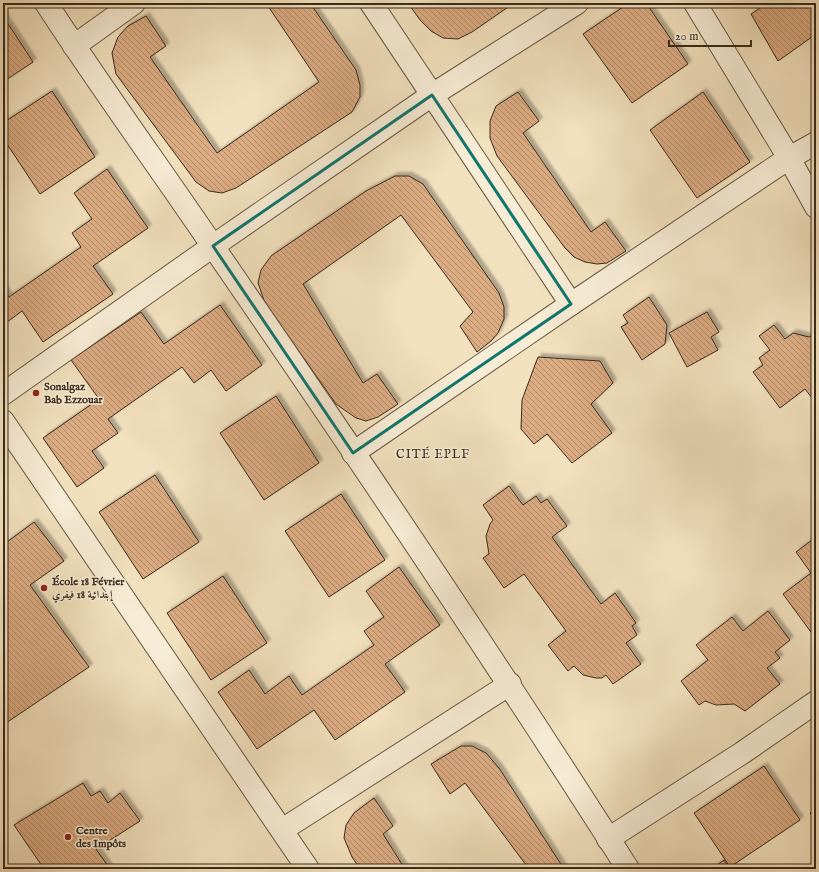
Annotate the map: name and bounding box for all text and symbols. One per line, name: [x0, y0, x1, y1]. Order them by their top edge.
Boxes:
scale bar: [669, 22, 751, 48]
text: 20 m: [675, 29, 698, 44]
place label: Sonalgaz Bab Ezzouar: [44, 380, 103, 407]
marker: Sonalgaz Bab Ezzouar: [31, 388, 41, 398]
district label: CITÉ EPLF: [396, 446, 470, 462]
place label: École 18 Février إبتدائية 18 فيفري: [52, 574, 125, 603]
marker: École 18 Février إبتدائية 18 فيفري: [39, 583, 49, 593]
place label: Centre des Impôts: [76, 824, 126, 851]
marker: Centre des Impôts: [63, 832, 73, 842]

